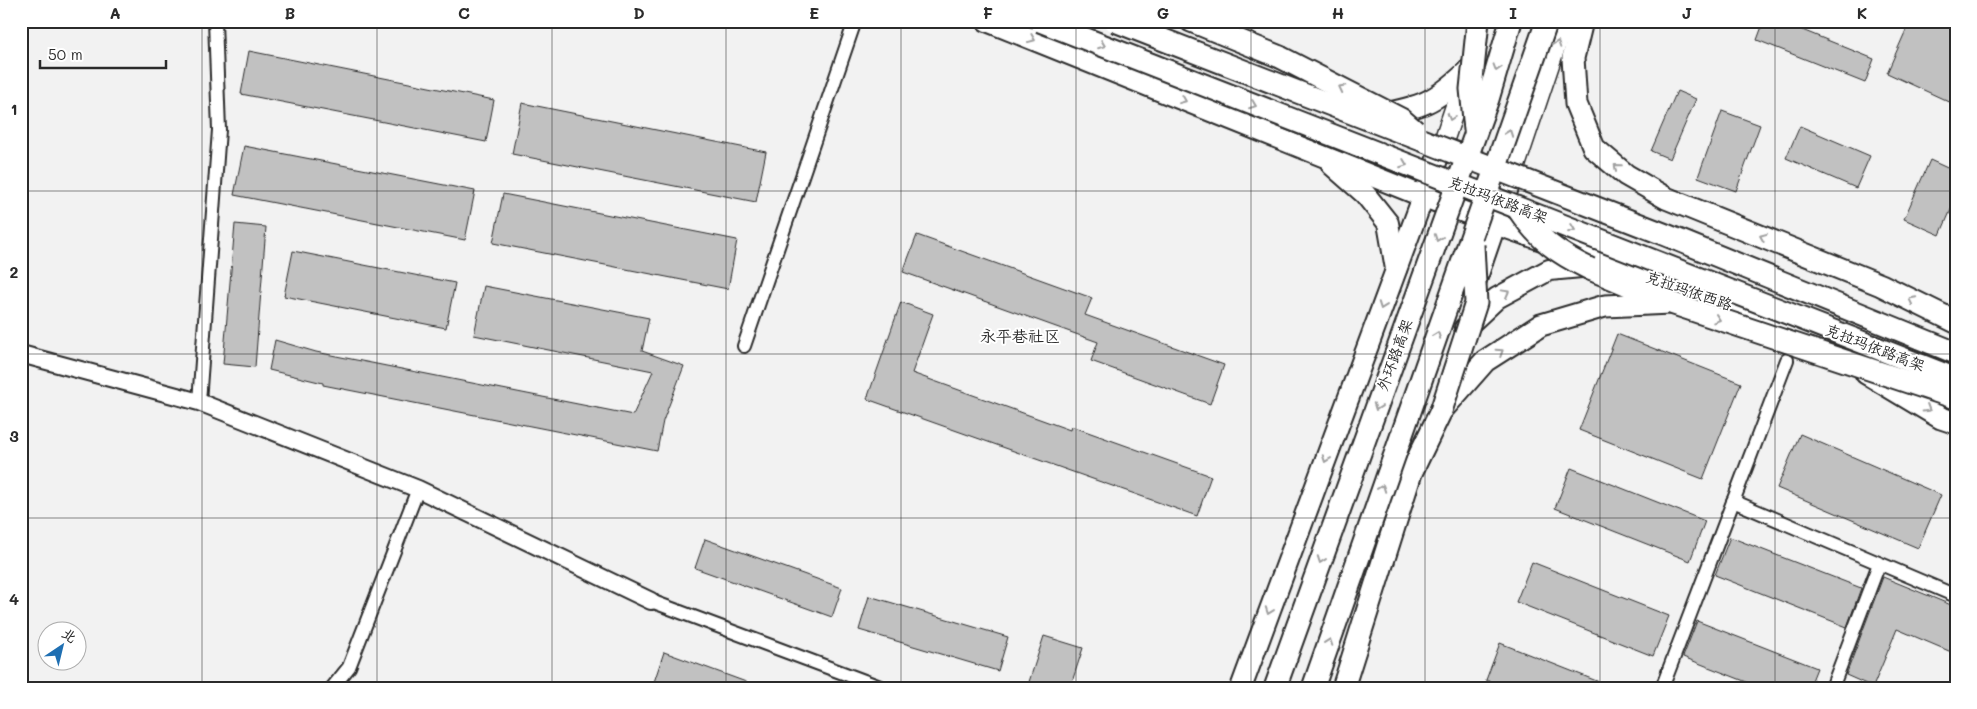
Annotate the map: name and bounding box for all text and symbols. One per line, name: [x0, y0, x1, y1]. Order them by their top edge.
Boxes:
text: A: [109, 2, 121, 23]
text: B: [285, 2, 295, 23]
text: C: [458, 2, 470, 23]
text: D: [633, 2, 645, 23]
text: E: [809, 2, 819, 23]
text: F: [983, 2, 993, 23]
text: G: [1157, 2, 1169, 23]
text: H: [1332, 2, 1344, 23]
text: I: [1509, 2, 1517, 23]
text: J: [1682, 2, 1692, 23]
text: K: [1857, 2, 1867, 23]
one-way arrow: [1027, 33, 1036, 44]
scale bar: [40, 38, 166, 70]
one-way arrow: [1097, 40, 1105, 50]
one-way arrow: [1551, 40, 1561, 49]
text: 50 m: [48, 44, 83, 64]
one-way arrow: [1493, 63, 1503, 72]
one-way arrow: [1338, 84, 1347, 94]
one-way arrow: [1178, 94, 1187, 104]
text: 1: [10, 98, 18, 119]
one-way arrow: [1248, 98, 1257, 109]
one-way arrow: [1447, 112, 1457, 120]
one-way arrow: [1503, 129, 1513, 137]
one-way arrow: [1399, 158, 1408, 168]
one-way arrow: [1613, 164, 1622, 173]
street label: 克拉玛依路高架: [1446, 171, 1551, 227]
one-way arrow: [1567, 223, 1576, 234]
one-way arrow: [1434, 233, 1444, 242]
one-way arrow: [1759, 233, 1768, 243]
text: 2: [10, 261, 19, 282]
street label: 克拉玛依西路: [1644, 266, 1735, 314]
one-way arrow: [1501, 289, 1510, 299]
one-way arrow: [1908, 296, 1917, 306]
one-way arrow: [1378, 301, 1388, 310]
one-way arrow: [1713, 313, 1721, 323]
street label: 外环路高架: [1372, 316, 1416, 393]
street label: 克拉玛依路高架: [1823, 319, 1928, 375]
district label: 永平巷社区: [980, 325, 1060, 346]
one-way arrow: [1431, 331, 1441, 340]
one-way arrow: [1494, 349, 1503, 358]
one-way arrow: [1373, 402, 1383, 411]
one-way arrow: [1921, 403, 1930, 413]
text: 3: [9, 425, 19, 446]
one-way arrow: [1322, 454, 1332, 462]
one-way arrow: [1376, 485, 1386, 493]
one-way arrow: [1317, 555, 1327, 564]
text: 4: [9, 588, 19, 609]
one-way arrow: [1265, 606, 1275, 615]
north arrow: [38, 622, 88, 672]
text: 北: [59, 623, 81, 647]
one-way arrow: [1323, 638, 1333, 646]

